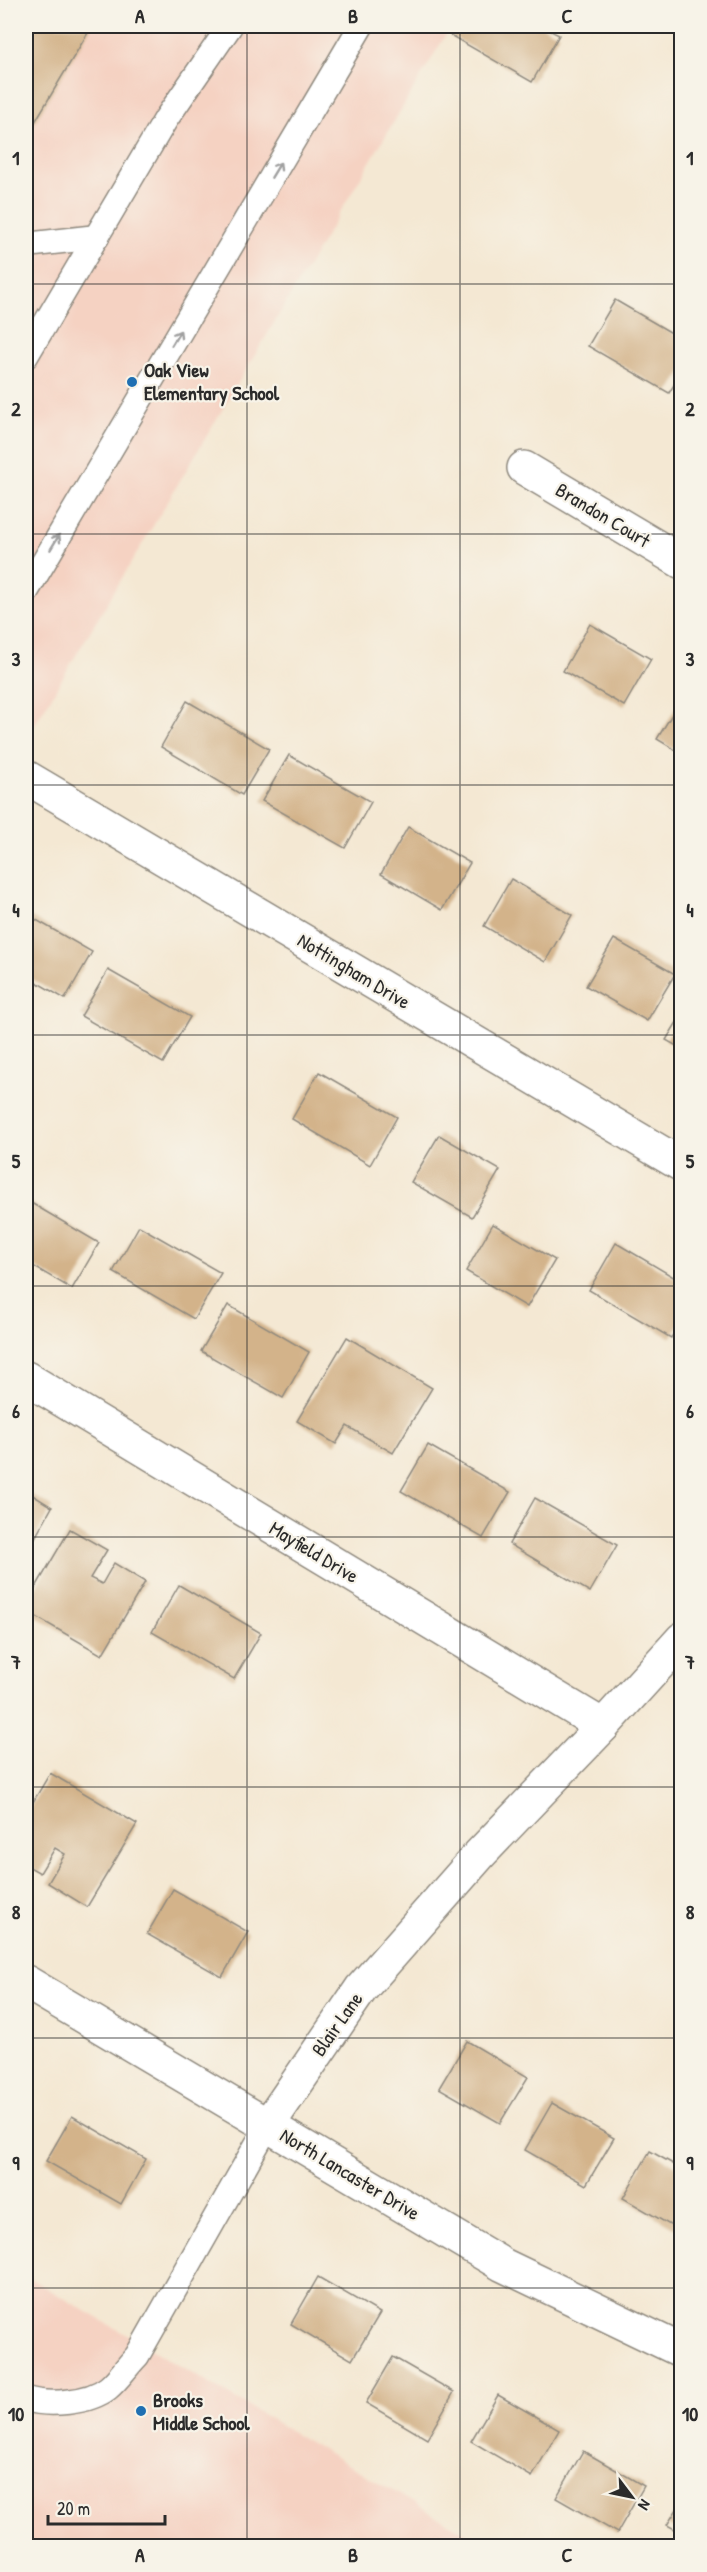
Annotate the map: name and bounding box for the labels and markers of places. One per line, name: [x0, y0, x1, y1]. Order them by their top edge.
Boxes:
place label: Oak View Elementary School: [144, 356, 280, 407]
marker: Oak View Elementary School: [125, 375, 139, 389]
place label: Brooks Middle School: [153, 2386, 250, 2436]
marker: Brooks Middle School: [134, 2404, 148, 2418]

